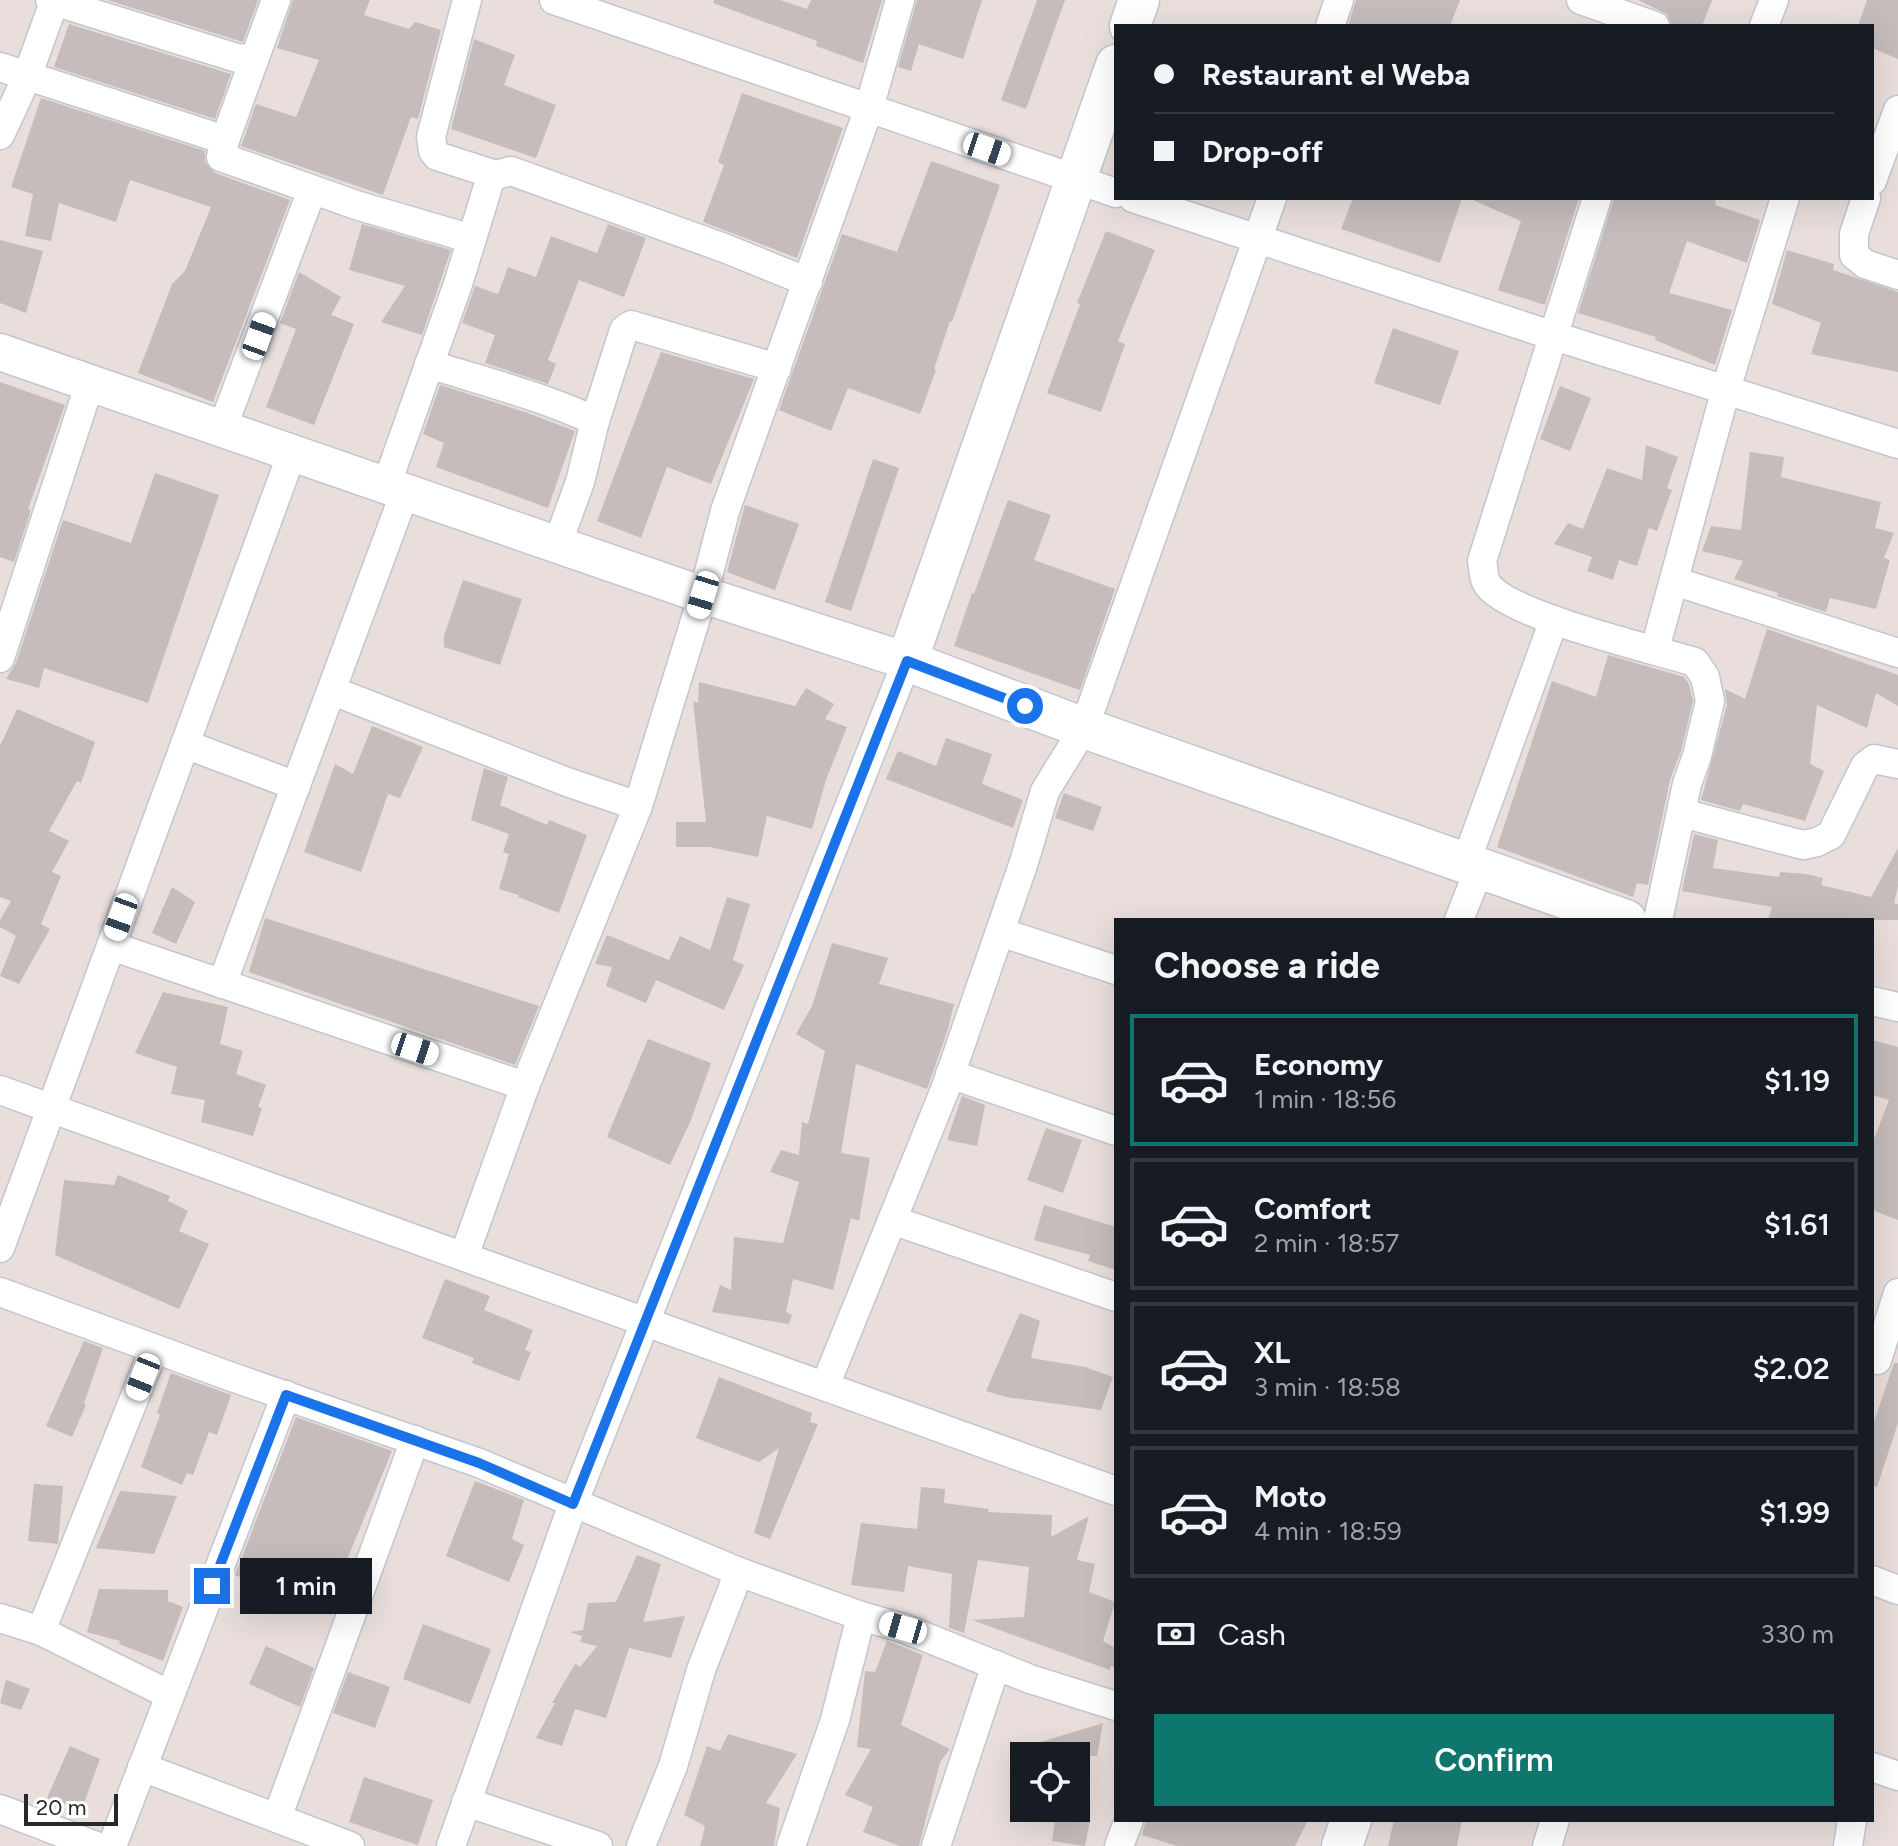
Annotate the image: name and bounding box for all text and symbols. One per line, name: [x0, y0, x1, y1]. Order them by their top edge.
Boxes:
text: Restaurant el Weba: [1202, 56, 1470, 93]
car: [960, 130, 1014, 168]
text: Drop-off: [1202, 133, 1323, 170]
car: [240, 309, 278, 363]
car: [685, 569, 721, 621]
route start: [1007, 688, 1043, 724]
car: [102, 890, 140, 944]
text: Choose a ride: [1154, 944, 1380, 987]
car: [388, 1030, 442, 1068]
icon: car: [1158, 1044, 1230, 1116]
text: Economy: [1254, 1046, 1383, 1083]
text: $1.19: [1764, 1062, 1830, 1099]
text: 1 min · 18:56: [1254, 1083, 1396, 1115]
icon: car: [1158, 1188, 1230, 1260]
text: Comfort: [1254, 1190, 1372, 1227]
text: $1.61: [1764, 1206, 1830, 1243]
text: 2 min · 18:57: [1254, 1227, 1399, 1259]
icon: car: [1158, 1332, 1230, 1404]
text: XL: [1254, 1334, 1290, 1371]
car: [123, 1350, 163, 1404]
text: $2.02: [1753, 1350, 1830, 1387]
text: 3 min · 18:58: [1254, 1371, 1401, 1403]
icon: car: [1158, 1476, 1230, 1548]
text: Moto: [1254, 1478, 1326, 1515]
text: $1.99: [1759, 1494, 1830, 1531]
text: 4 min · 18:59: [1254, 1515, 1402, 1547]
callout: 1 min: [240, 1558, 372, 1614]
route end: [194, 1568, 230, 1604]
text: 1 min: [276, 1570, 336, 1602]
car: [877, 1610, 929, 1646]
icon: cash: [1154, 1612, 1198, 1656]
text: Cash: [1218, 1616, 1286, 1653]
text: 330 m: [1760, 1618, 1834, 1650]
button: Confirm: [1154, 1714, 1834, 1806]
map controls: [1010, 1742, 1090, 1822]
button: locate: [1010, 1742, 1090, 1822]
scale bar: [24, 1790, 118, 1826]
text: 20 m: [36, 1794, 87, 1821]

